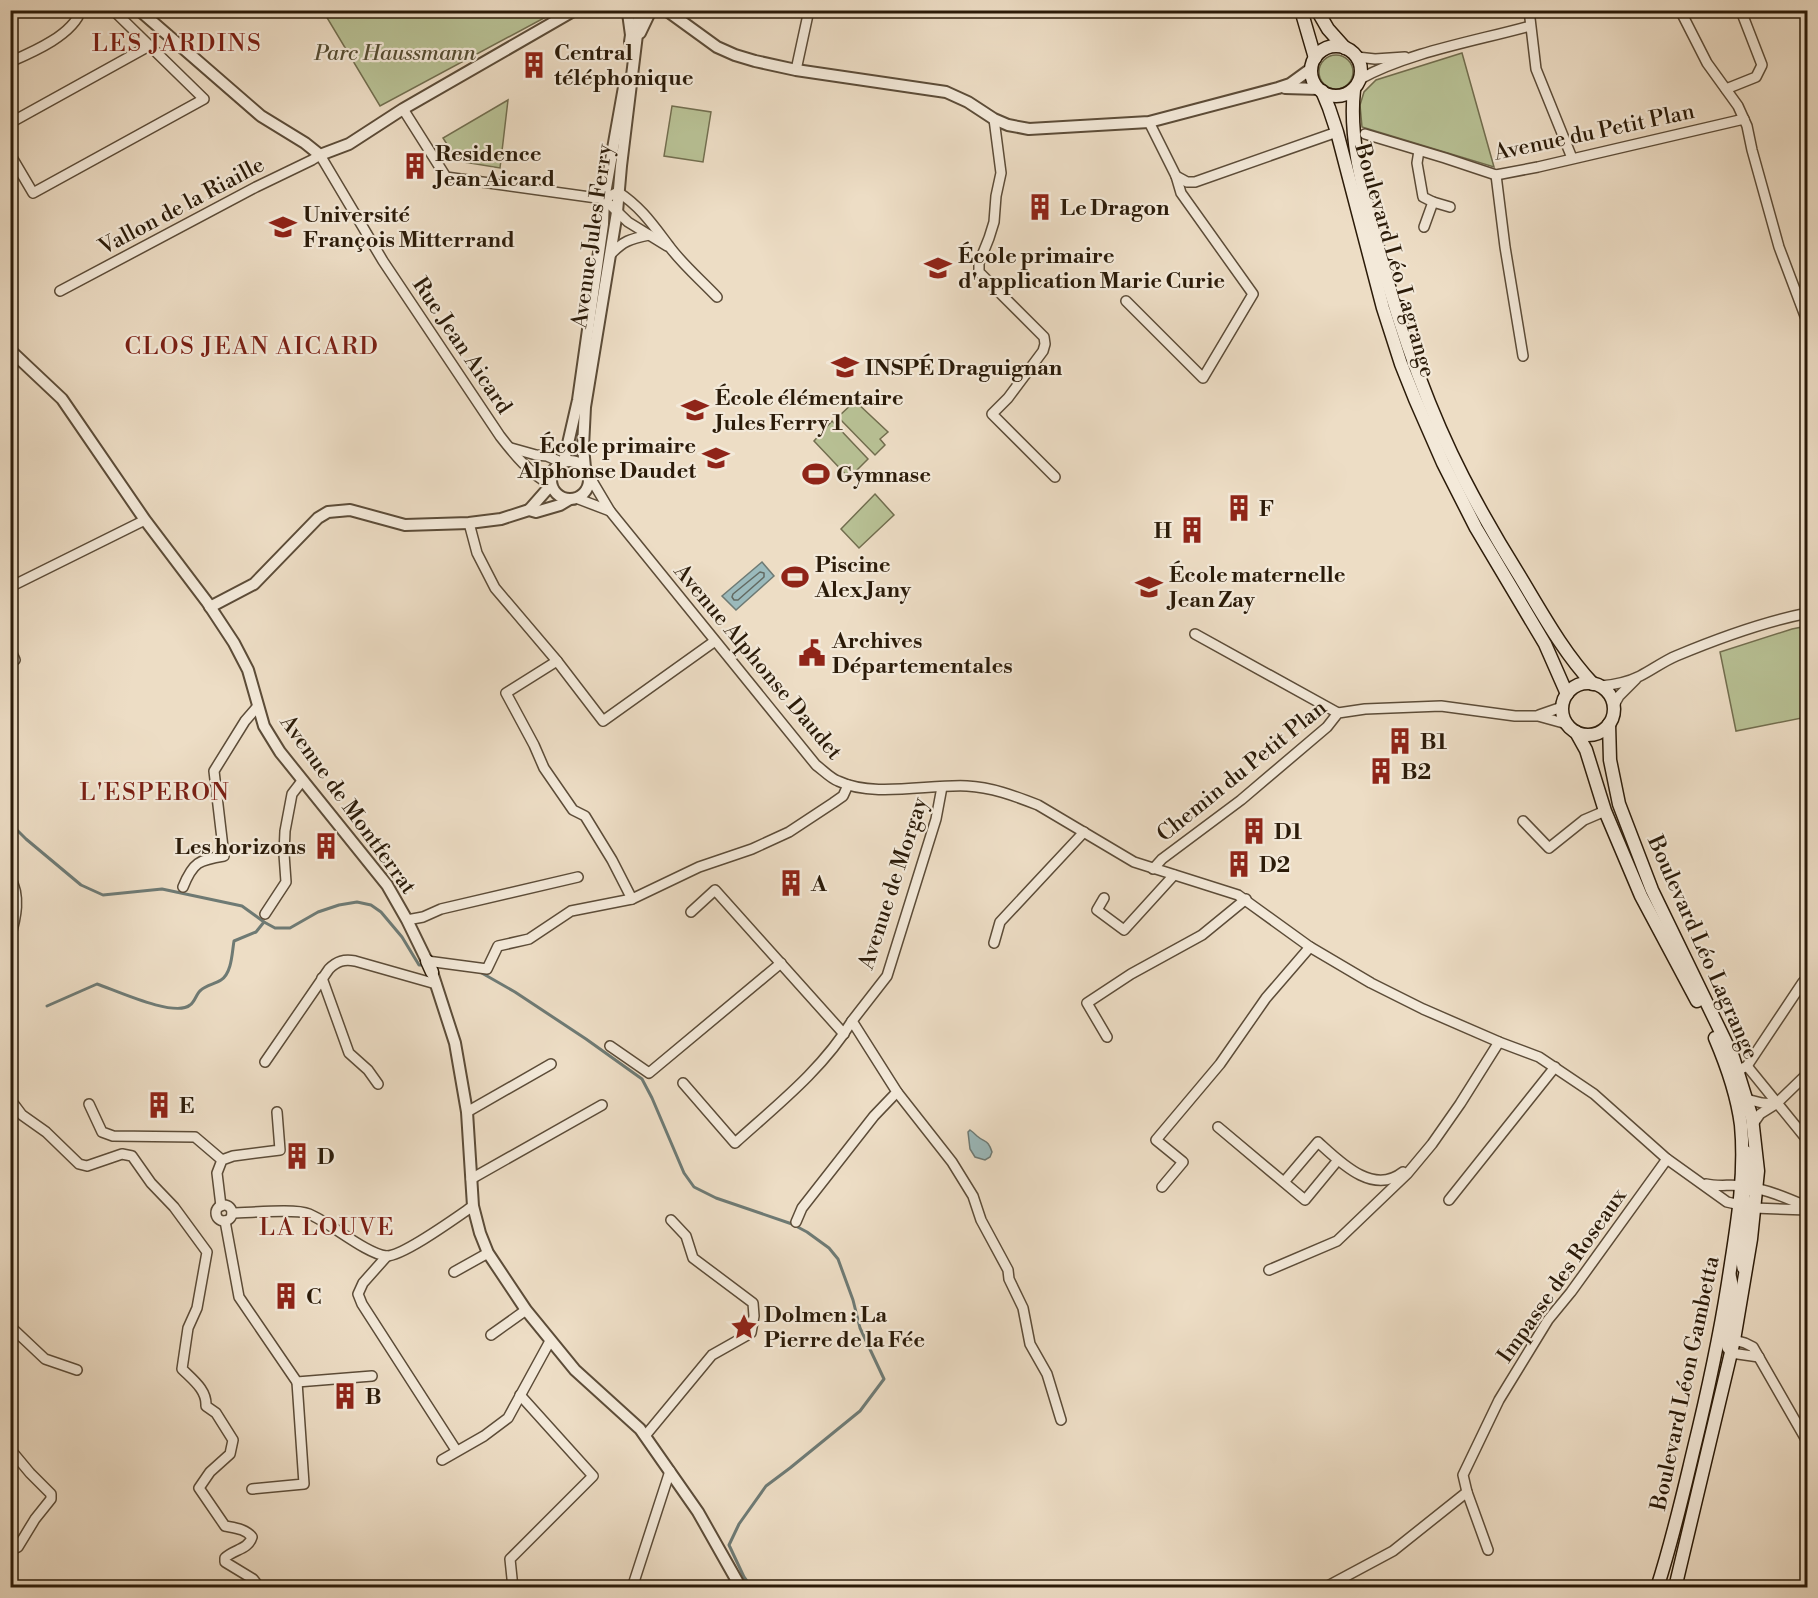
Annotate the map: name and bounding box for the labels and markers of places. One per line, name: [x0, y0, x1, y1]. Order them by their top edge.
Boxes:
place label: Central téléphonique: [554, 40, 694, 92]
building icon: Central téléphonique: [519, 50, 549, 80]
place label: Residence Jean Aicard: [432, 141, 555, 193]
building icon: Residence Jean Aicard: [400, 151, 430, 181]
building icon: Le Dragon: [1025, 192, 1055, 222]
place label: Le Dragon: [1060, 195, 1170, 222]
place label: Université François Mitterrand: [303, 202, 515, 254]
school or university icon: Université François Mitterrand: [268, 212, 298, 242]
place label: École primaire d'application Marie Curie: [958, 241, 1225, 295]
school or university icon: École primaire d'application Marie Curie: [923, 253, 953, 283]
school or university icon: INSPÉ Draguignan: [830, 352, 860, 382]
place label: INSPÉ Draguignan: [865, 353, 1063, 382]
place label: École élémentaire Jules Ferry 1: [712, 383, 904, 437]
school or university icon: École élémentaire Jules Ferry 1: [680, 395, 710, 425]
place label: École primaire Alphonse Daudet: [517, 431, 696, 485]
school or university icon: École primaire Alphonse Daudet: [701, 443, 731, 473]
sports icon: Gymnase: [801, 459, 831, 489]
place label: Gymnase: [836, 462, 931, 489]
building icon: F: [1224, 493, 1254, 523]
place label: F: [1259, 496, 1274, 523]
building icon: H: [1177, 515, 1207, 545]
place label: H: [1154, 518, 1172, 545]
place label: Piscine Alex Jany: [814, 552, 912, 604]
place label: École maternelle Jean Zay: [1166, 560, 1346, 614]
sports icon: Piscine Alex Jany: [780, 562, 810, 592]
school or university icon: École maternelle Jean Zay: [1134, 572, 1164, 602]
place label: Archives Départementales: [831, 628, 1013, 680]
public building icon: Archives Départementales: [797, 638, 827, 668]
building icon: B1: [1385, 726, 1415, 756]
place label: B1: [1420, 729, 1448, 756]
building icon: B2: [1366, 756, 1396, 786]
place label: B2: [1401, 759, 1431, 786]
building icon: D1: [1239, 816, 1269, 846]
place label: D1: [1274, 819, 1303, 846]
building icon: Les horizons: [311, 831, 341, 861]
place label: Les horizons: [175, 834, 306, 861]
building icon: D2: [1224, 849, 1254, 879]
place label: D2: [1259, 852, 1290, 879]
building icon: A: [776, 868, 806, 898]
place label: A: [810, 871, 828, 898]
building icon: E: [144, 1090, 174, 1120]
place label: E: [179, 1093, 194, 1120]
building icon: D: [282, 1141, 312, 1171]
place label: D: [317, 1144, 335, 1171]
building icon: C: [271, 1281, 301, 1311]
place label: C: [306, 1284, 322, 1311]
place label: Dolmen : La Pierre de la Fée: [764, 1302, 925, 1354]
place icon: Dolmen : La Pierre de la Fée: [729, 1312, 759, 1342]
building icon: B: [330, 1381, 360, 1411]
place label: B: [365, 1384, 382, 1411]

